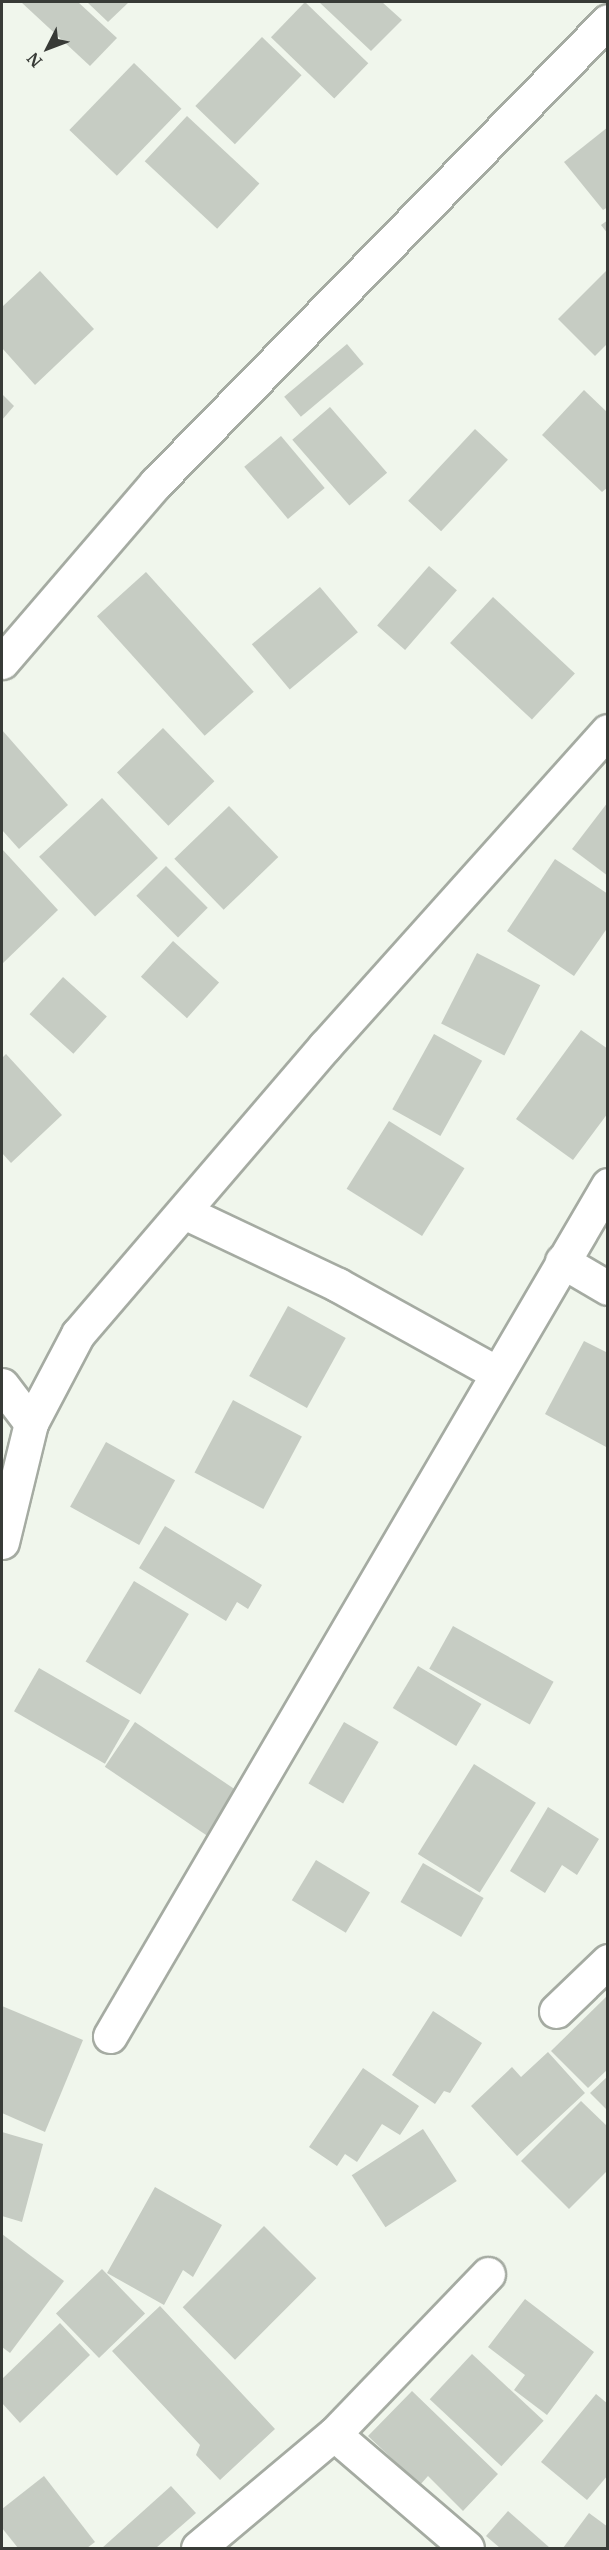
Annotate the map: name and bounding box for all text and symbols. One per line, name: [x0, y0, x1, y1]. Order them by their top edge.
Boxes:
north arrow: [18, 18, 78, 78]
text: N: [23, 49, 46, 71]

